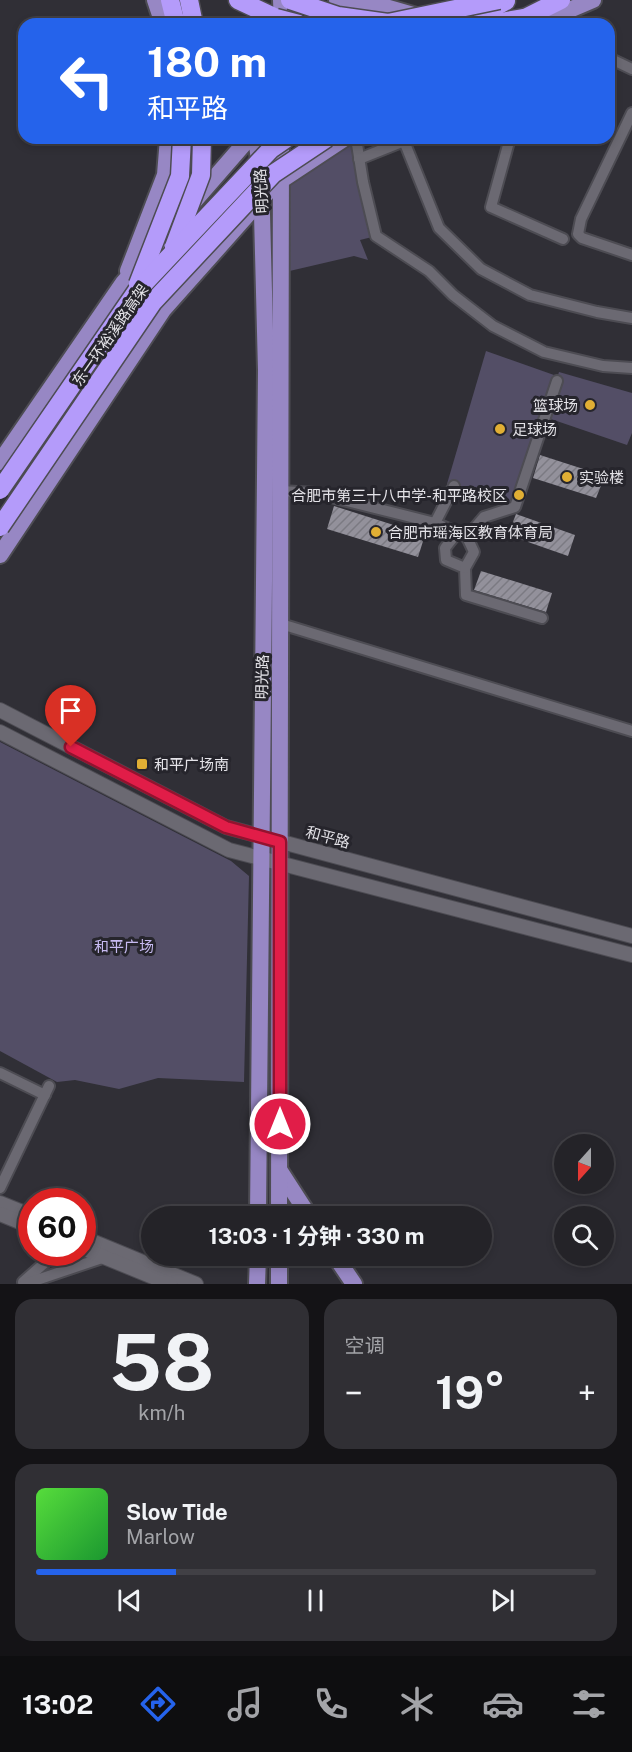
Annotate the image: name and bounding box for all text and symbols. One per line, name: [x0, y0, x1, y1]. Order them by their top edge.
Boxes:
text: 180 m: [147, 37, 267, 86]
icon: left: [48, 42, 126, 120]
text: 和平路: [147, 92, 228, 124]
street label: 明光路: [251, 168, 271, 214]
street label: 东一环裕溪路高架: [69, 281, 151, 389]
place label: 篮球场: [533, 397, 578, 414]
marker: 篮球场: [583, 398, 597, 412]
place label: 足球场: [512, 421, 557, 438]
marker: 足球场: [493, 422, 507, 436]
place label: 实验楼: [579, 469, 624, 486]
marker: 实验楼: [560, 470, 574, 484]
place label: 合肥市第三十八中学-和平路校区: [291, 487, 507, 504]
marker: 合肥市第三十八中学-和平路校区: [512, 488, 526, 502]
place label: 合肥市瑶海区教育体育局: [388, 524, 553, 541]
marker: 合肥市瑶海区教育体育局: [369, 525, 383, 539]
street label: 明光路: [253, 654, 271, 700]
pin: [45, 685, 96, 747]
icon: arrive: [54, 694, 87, 727]
place label: 和平广场南: [154, 756, 229, 773]
marker: 和平广场南: [135, 757, 149, 771]
street label: 和平路: [304, 823, 352, 851]
park label: 和平广场: [94, 938, 154, 955]
position arrow: [248, 1092, 312, 1156]
north arrow: [554, 1134, 614, 1194]
map controls: [554, 1134, 614, 1266]
speed limit sign: 60: [18, 1188, 96, 1266]
button: search: [554, 1206, 614, 1266]
text: 13:03 · 1 分钟 · 330 m: [208, 1223, 425, 1249]
text: 58: [109, 1316, 214, 1408]
text: 空调: [345, 1334, 385, 1358]
text: 19°: [435, 1366, 505, 1419]
text: −: [345, 1374, 363, 1412]
text: +: [578, 1374, 596, 1412]
text: km/h: [138, 1401, 185, 1425]
text: Slow Tide: [126, 1499, 228, 1525]
text: Marlow: [126, 1525, 195, 1549]
icon: previous: [113, 1584, 146, 1617]
icon: pause: [299, 1584, 332, 1617]
icon: next: [486, 1584, 519, 1617]
icon: directions: [137, 1683, 179, 1725]
icon: music: [224, 1683, 266, 1725]
icon: phone: [310, 1683, 352, 1725]
icon: climate: [396, 1683, 438, 1725]
icon: car: [482, 1683, 524, 1725]
icon: filters: [568, 1683, 610, 1725]
text: 13:02: [22, 1688, 93, 1720]

